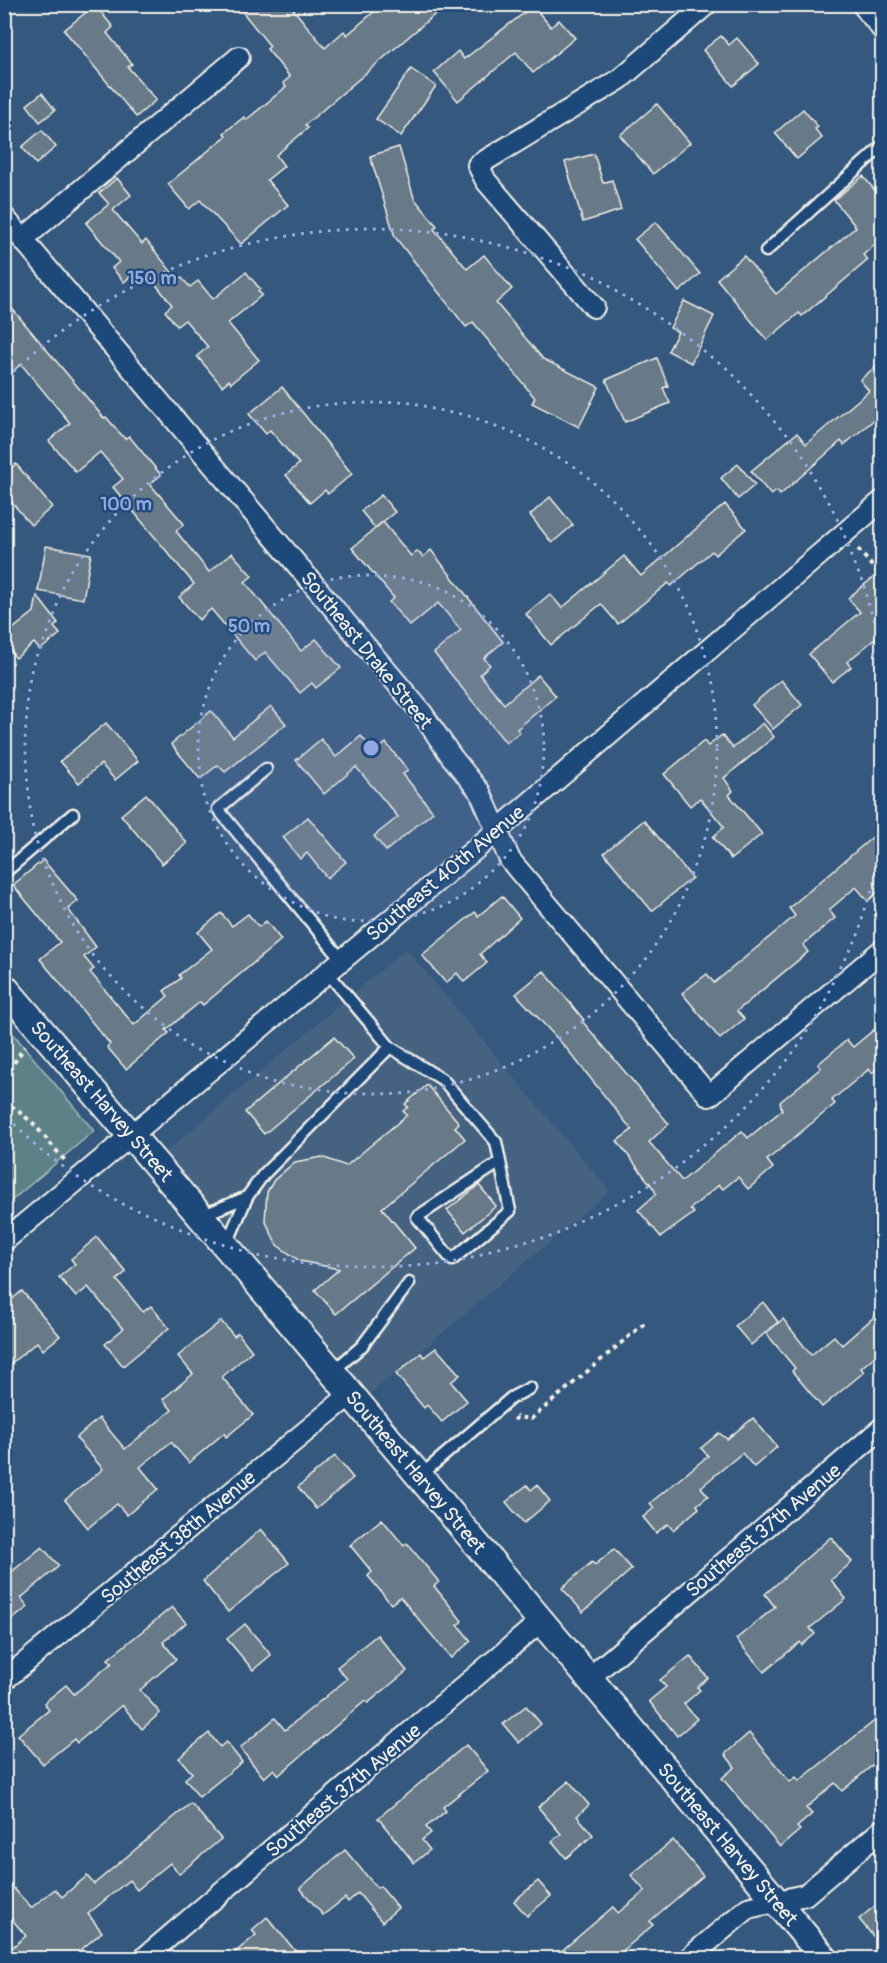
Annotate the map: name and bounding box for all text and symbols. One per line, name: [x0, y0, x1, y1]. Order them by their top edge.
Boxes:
text: 150 m: [128, 267, 177, 290]
text: 100 m: [100, 493, 152, 516]
street label: Southeast Drake Street: [295, 566, 439, 735]
text: 50 m: [228, 615, 270, 638]
centre of rings: [361, 738, 381, 758]
street label: Southeast 40th Avenue: [361, 800, 530, 947]
street label: Southeast Harvey Street: [25, 1016, 179, 1188]
street label: Southeast Harvey Street: [340, 1386, 492, 1560]
street label: Southeast 37th Avenue: [680, 1458, 846, 1603]
street label: Southeast 38th Avenue: [96, 1465, 261, 1610]
street label: Southeast 37th Avenue: [260, 1718, 426, 1863]
street label: Southeast Harvey Street: [652, 1758, 804, 1932]

